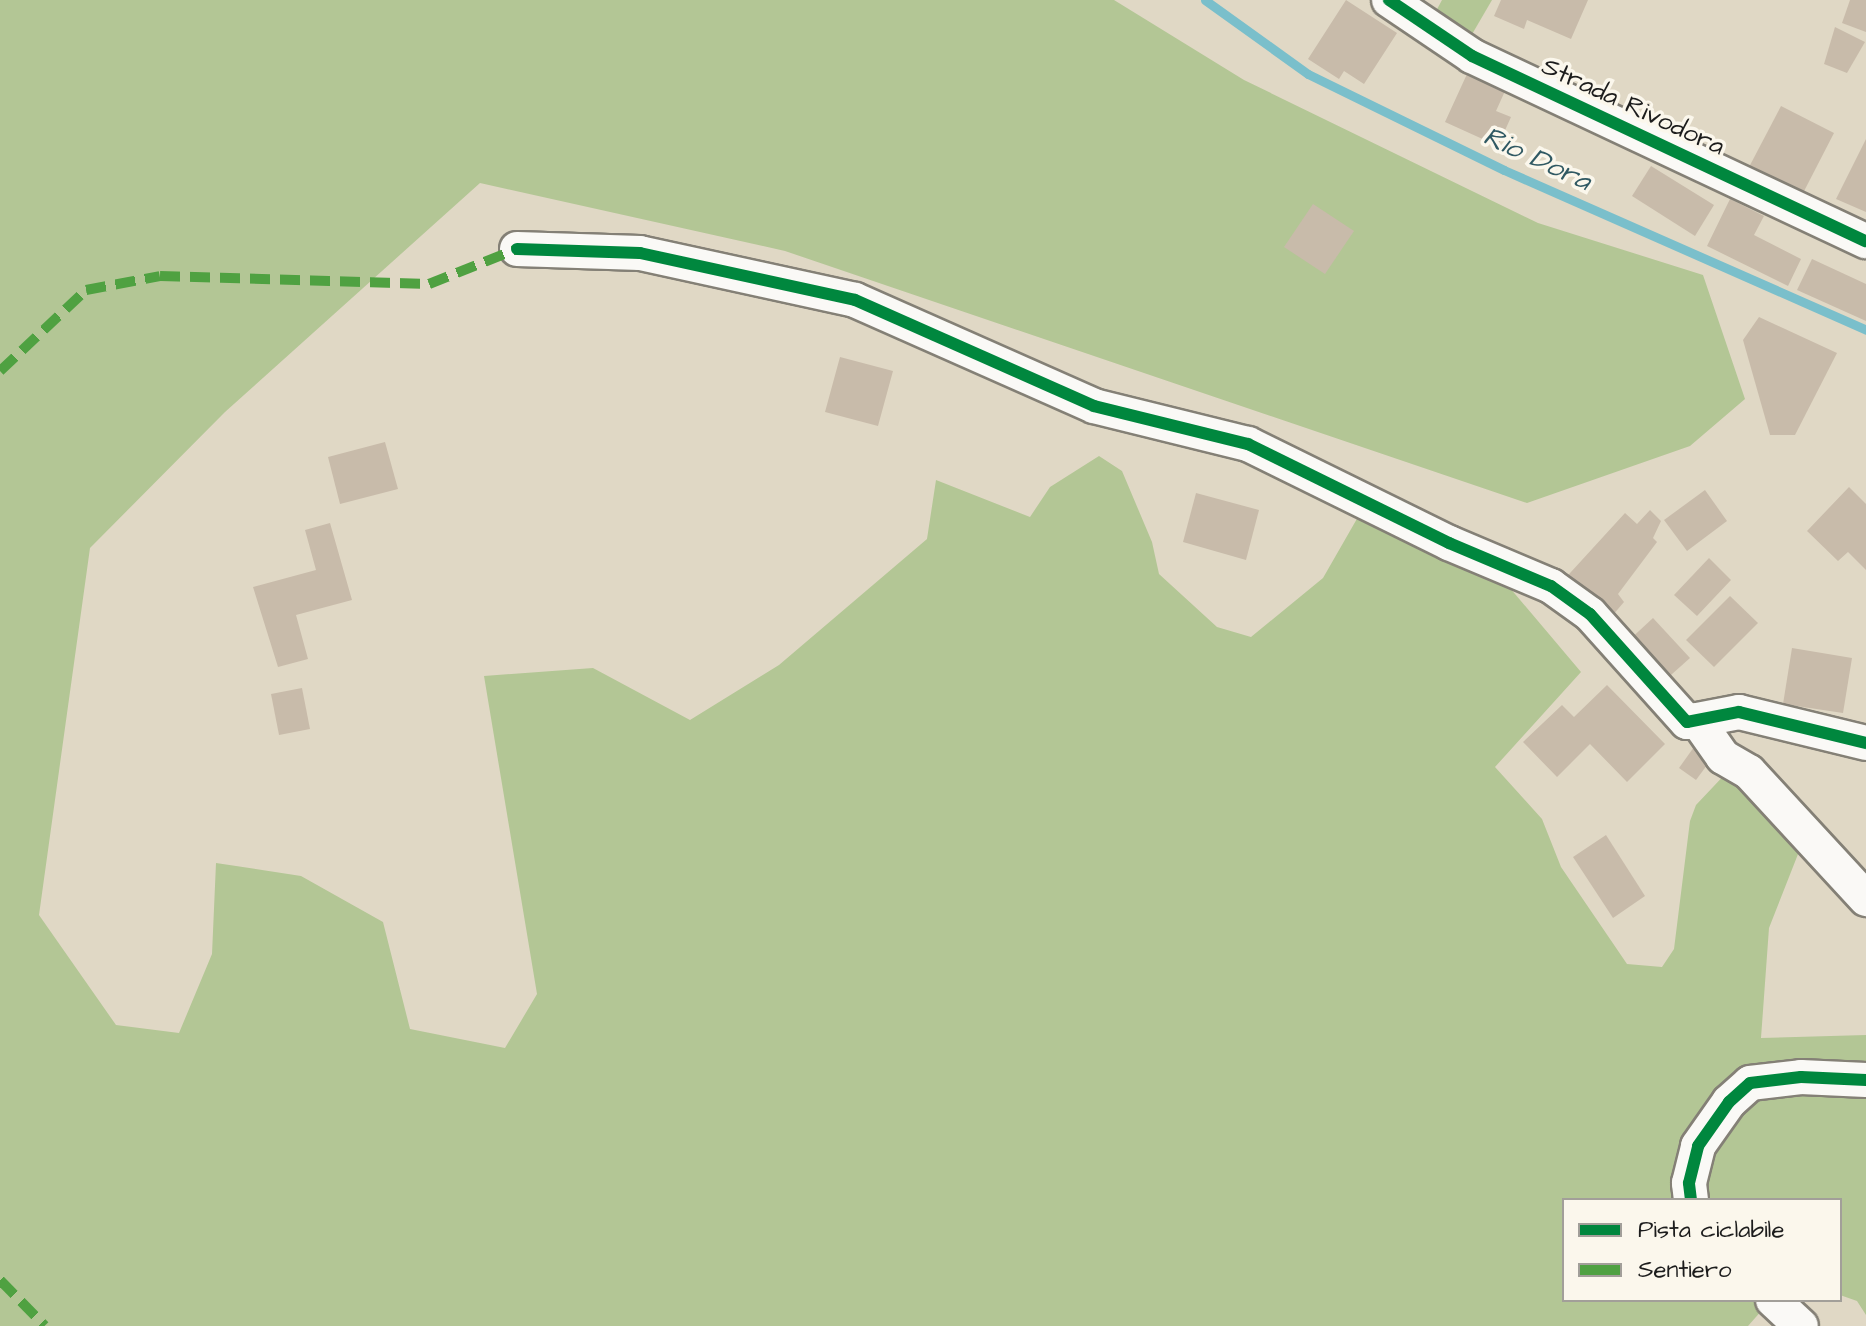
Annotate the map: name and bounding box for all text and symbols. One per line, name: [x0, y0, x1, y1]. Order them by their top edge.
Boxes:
street label: Strada Rivodora: [1537, 51, 1729, 163]
water label: Rio Dora: [1478, 120, 1596, 198]
legend: [1562, 1198, 1842, 1302]
text: Pista ciclabile: [1638, 1213, 1784, 1247]
text: Sentiero: [1638, 1253, 1731, 1287]

